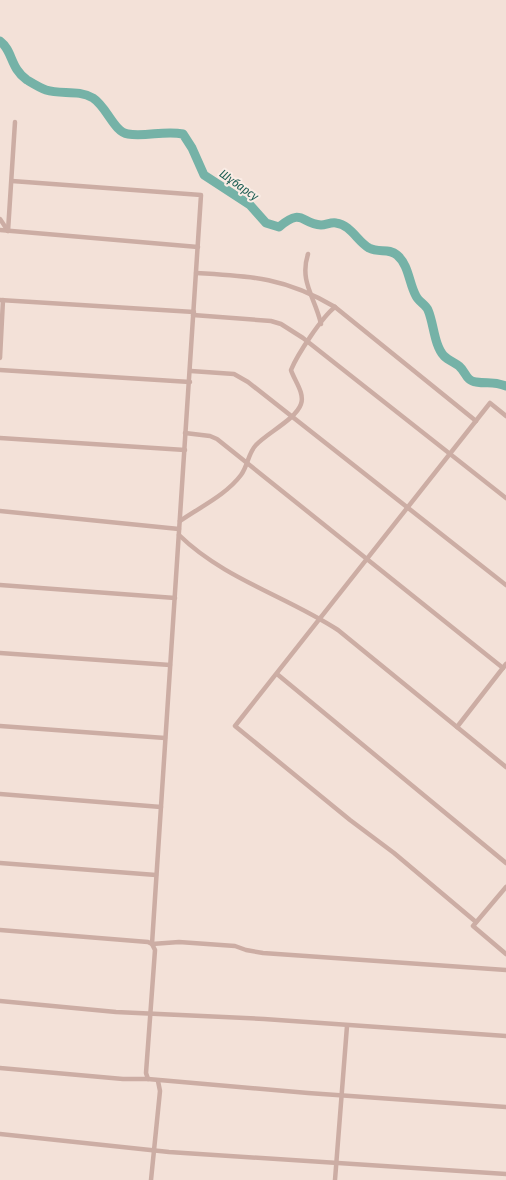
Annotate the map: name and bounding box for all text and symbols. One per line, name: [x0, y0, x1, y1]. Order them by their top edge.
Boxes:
water label: Шұбарсу: [217, 166, 262, 204]

